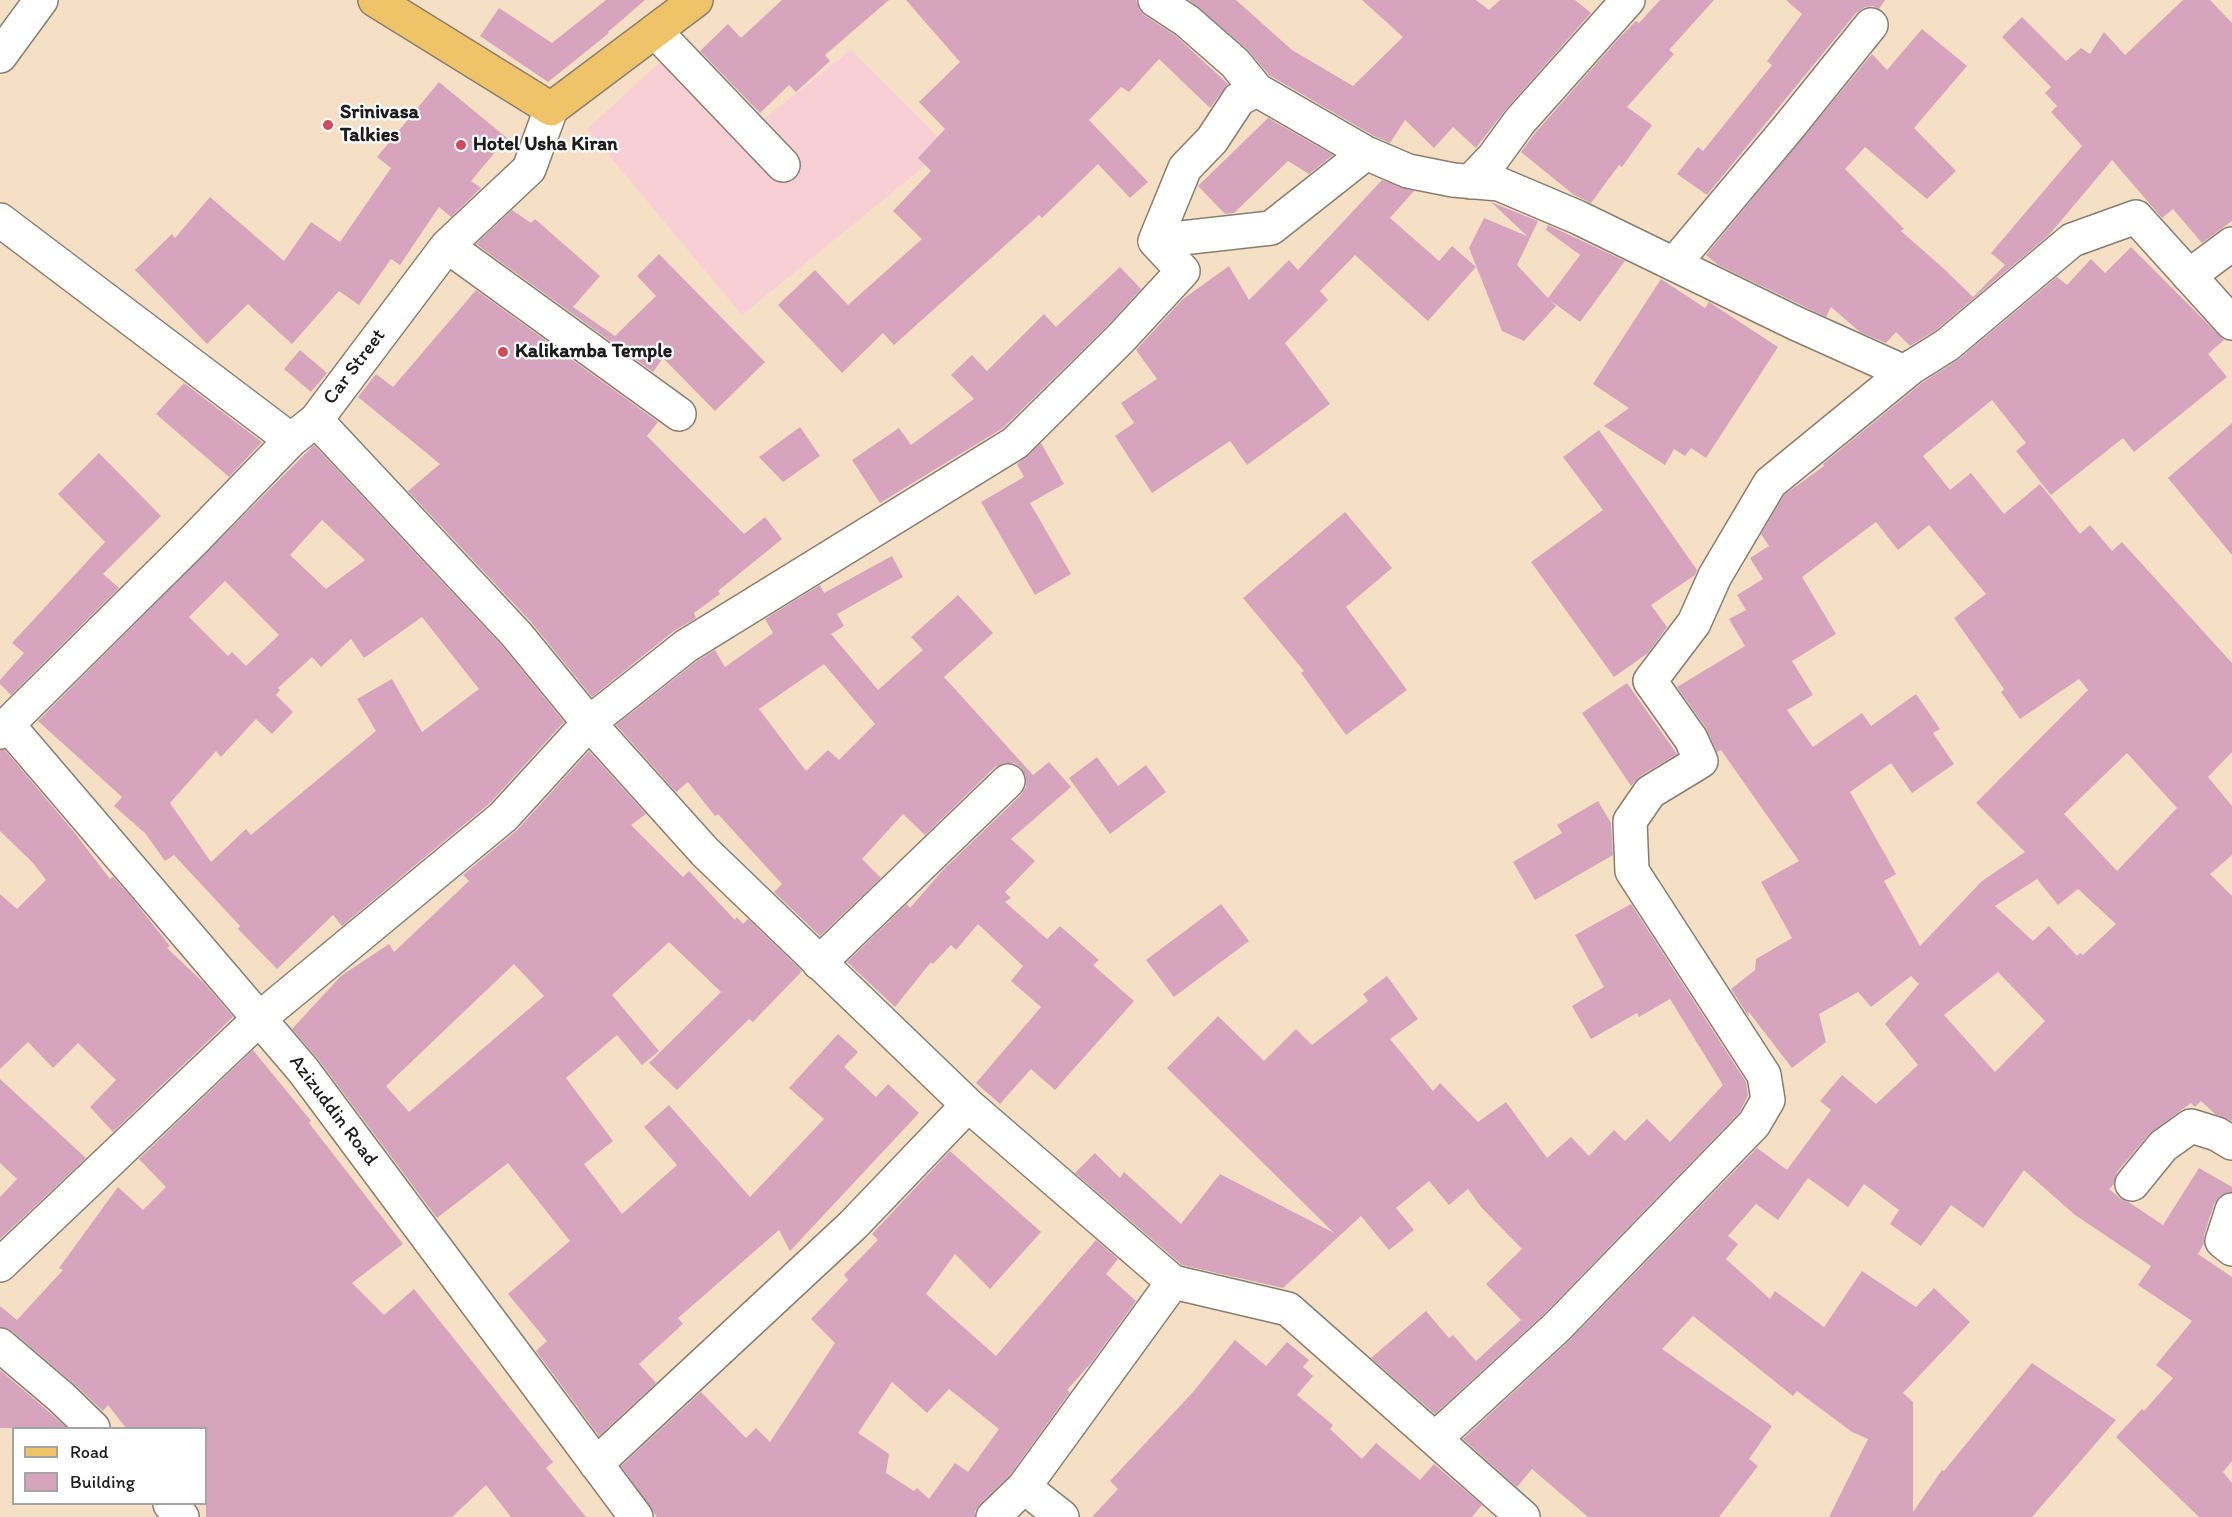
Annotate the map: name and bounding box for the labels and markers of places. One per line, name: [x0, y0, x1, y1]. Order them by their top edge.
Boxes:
place label: Srinivasa Talkies: [340, 101, 419, 148]
marker: Srinivasa Talkies: [321, 118, 335, 132]
place label: Hotel Usha Kiran: [473, 133, 618, 157]
marker: Hotel Usha Kiran: [454, 138, 468, 152]
place label: Kalikamba Temple: [515, 340, 672, 364]
marker: Kalikamba Temple: [496, 345, 510, 359]

